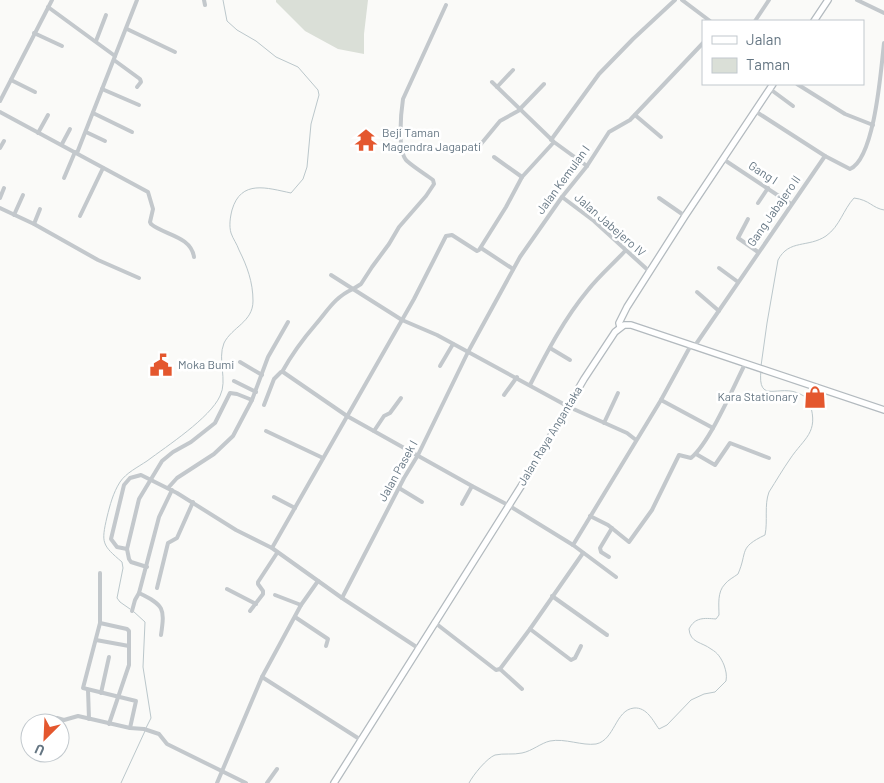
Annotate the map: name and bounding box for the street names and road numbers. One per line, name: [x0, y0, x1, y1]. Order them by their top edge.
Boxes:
street label: Jalan Kemulan I: [533, 142, 592, 217]
street label: Gang I: [746, 158, 781, 187]
street label: Gang Jabajero II: [744, 172, 803, 249]
street label: Jalan Jabejero IV: [572, 190, 649, 259]
street label: Jalan Raya Angantaka: [514, 383, 584, 488]
street label: Jalan Pasek I: [375, 438, 420, 504]

